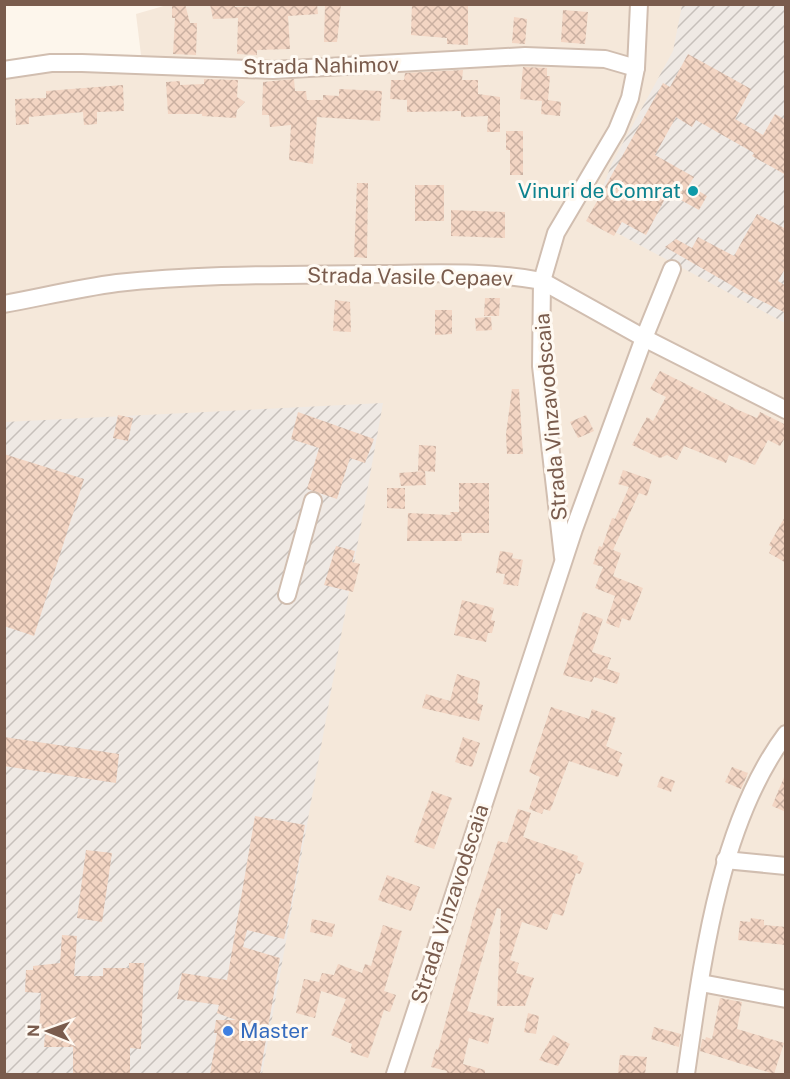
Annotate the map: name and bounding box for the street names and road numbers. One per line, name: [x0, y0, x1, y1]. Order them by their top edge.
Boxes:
street label: Strada Nahimov: [243, 52, 399, 79]
street label: Strada Vasile Cepaev: [307, 262, 514, 291]
street label: Strada Vinzavodscaia: [529, 312, 572, 522]
street label: Strada Vinzavodscaia: [405, 801, 494, 1007]

